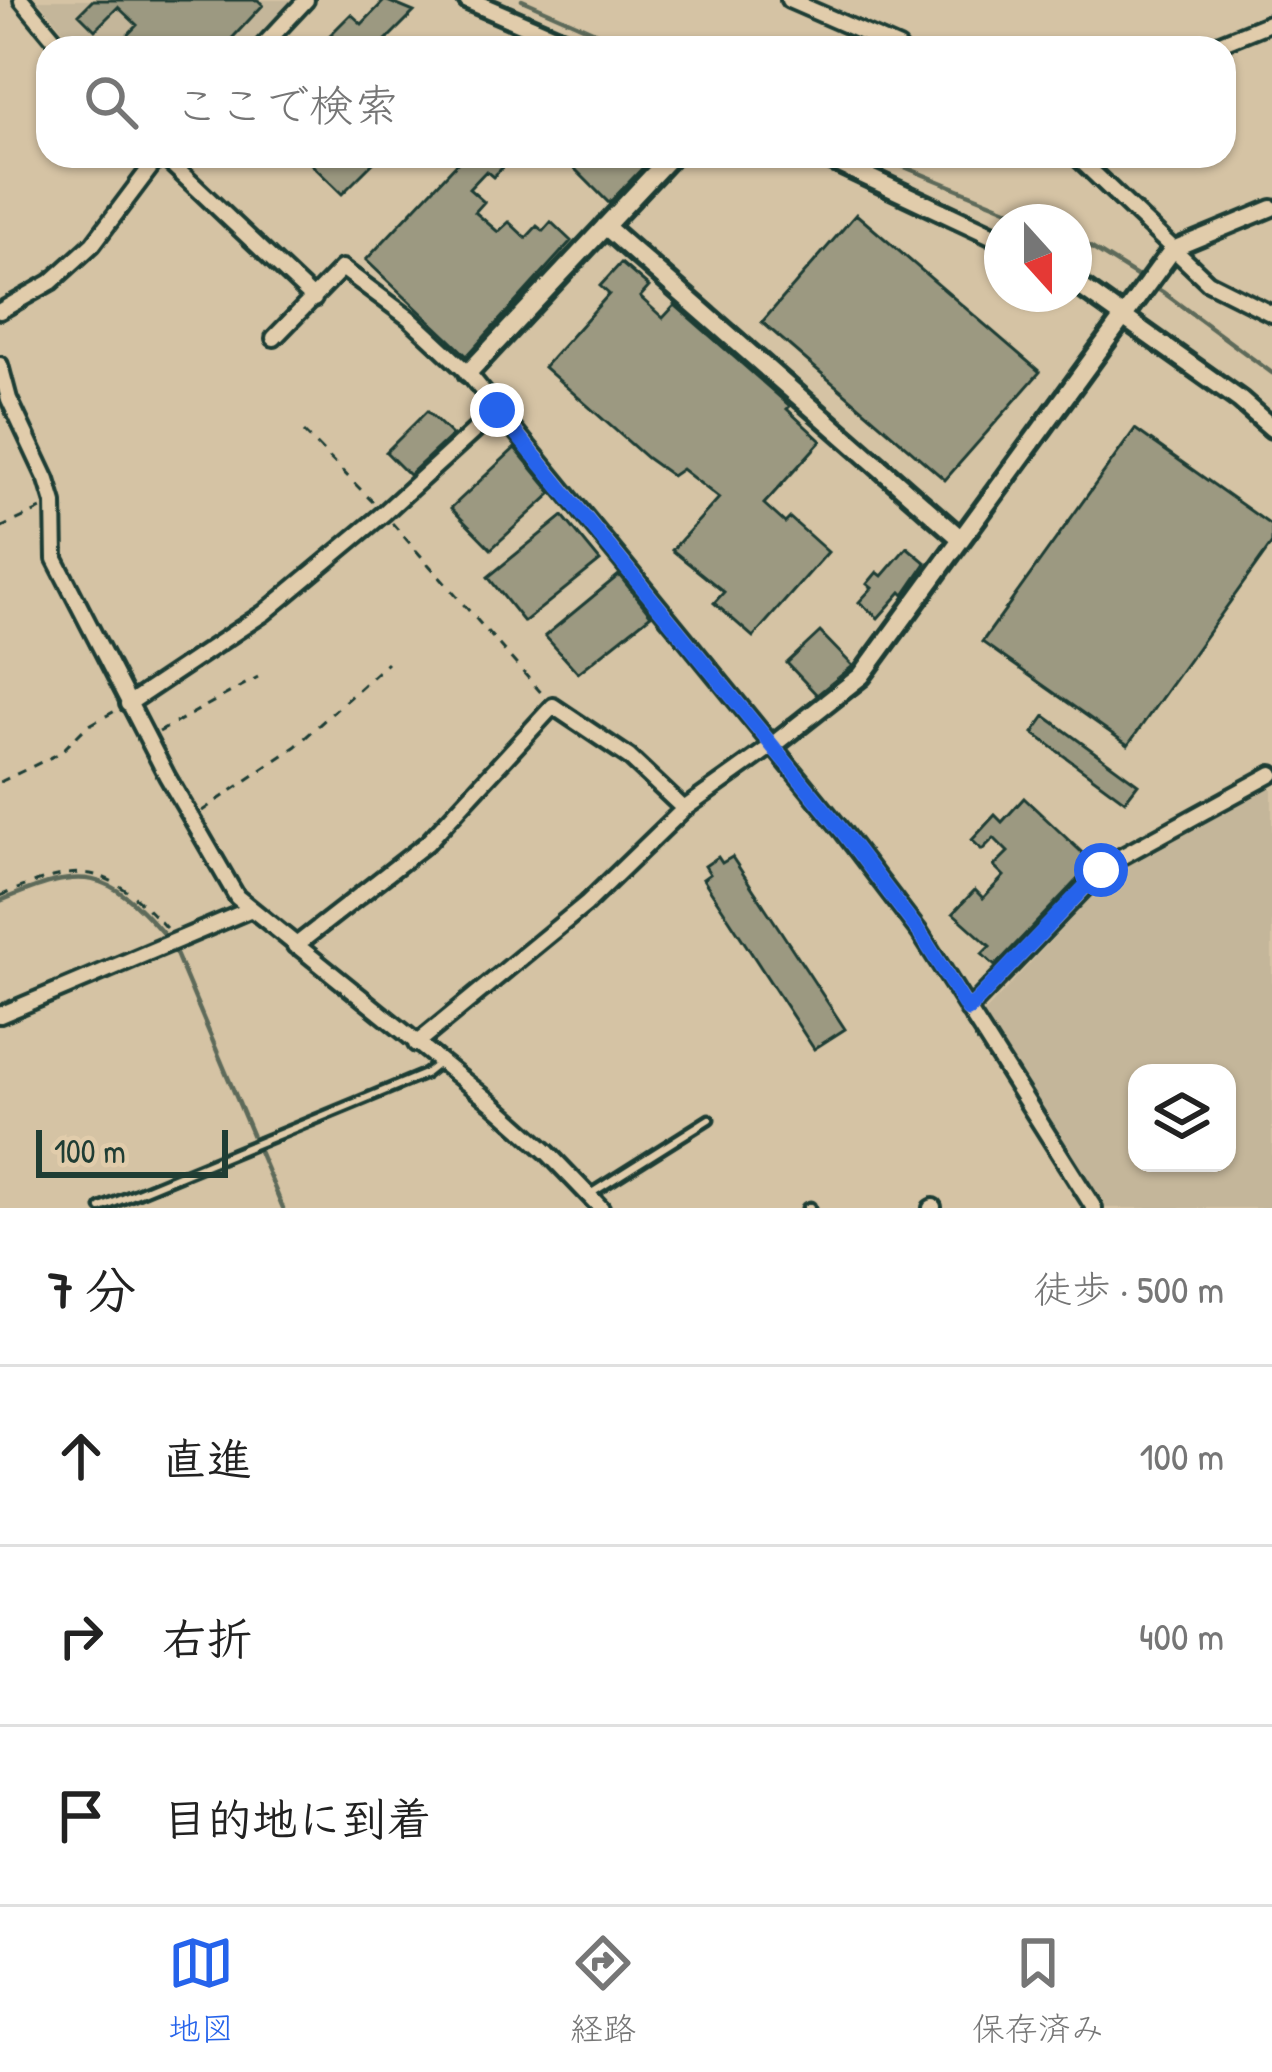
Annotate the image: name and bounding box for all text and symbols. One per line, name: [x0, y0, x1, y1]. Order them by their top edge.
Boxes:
search box: [36, 36, 1236, 168]
icon: search: [78, 69, 144, 135]
text: ここで検索: [174, 74, 399, 135]
north arrow: [984, 204, 1092, 312]
route end: [470, 383, 524, 437]
route start: [1074, 843, 1128, 897]
map controls: [1128, 1064, 1236, 1172]
button: layers: [1128, 1064, 1236, 1172]
scale bar: [36, 1124, 228, 1177]
text: 100 m: [54, 1129, 126, 1173]
text: 7 分: [48, 1255, 136, 1324]
text: 徒歩 · 500 m: [1033, 1262, 1224, 1315]
icon: ahead: [48, 1423, 114, 1489]
text: 直進: [162, 1428, 252, 1489]
text: 100 m: [1139, 1429, 1224, 1482]
icon: right: [48, 1603, 114, 1669]
text: 右折: [162, 1608, 252, 1669]
text: 400 m: [1139, 1609, 1224, 1662]
icon: arrive: [48, 1783, 114, 1849]
text: 目的地に到着: [162, 1788, 432, 1849]
tab: 地図: [168, 1930, 234, 2050]
tab: 経路: [570, 1930, 636, 2050]
tab: 保存済み: [972, 1930, 1104, 2050]

